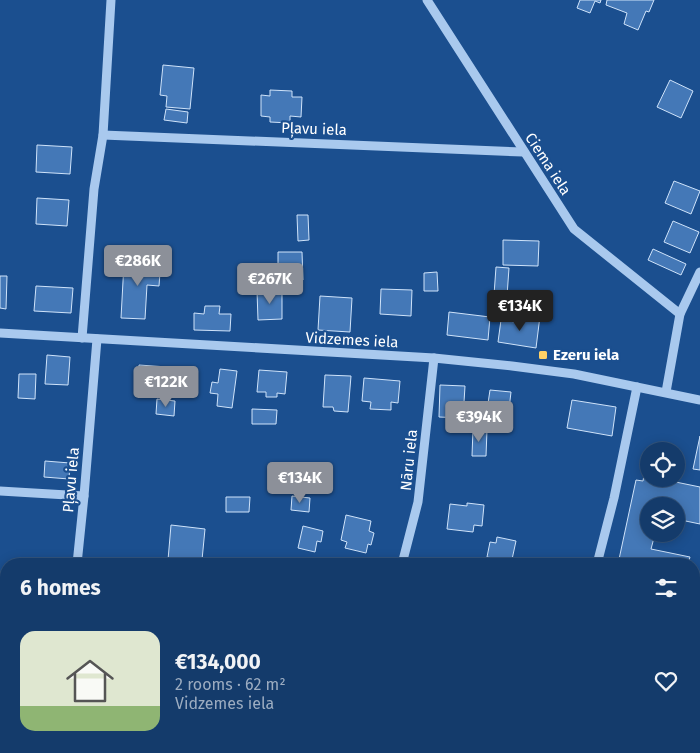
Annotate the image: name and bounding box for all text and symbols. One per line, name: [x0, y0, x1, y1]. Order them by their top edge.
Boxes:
street label: Pļavu iela: [281, 119, 347, 140]
street label: Ciema iela: [521, 129, 575, 199]
pin: €286K: [103, 244, 173, 287]
text: €286K: [115, 251, 161, 270]
pin: €267K: [235, 262, 305, 305]
text: €267K: [248, 269, 292, 288]
pin: €134K: [485, 290, 555, 332]
text: €134K: [498, 296, 542, 315]
street label: Vidzemes iela: [305, 329, 399, 351]
place label: Ezeru iela: [553, 346, 619, 364]
marker: Ezeru iela: [537, 349, 549, 361]
pin: €122K: [131, 366, 201, 408]
text: €122K: [144, 372, 188, 391]
pin: €394K: [444, 400, 514, 443]
text: €394K: [456, 407, 502, 426]
street label: Nāru iela: [397, 428, 421, 492]
map controls: [640, 442, 685, 542]
button: locate: [640, 442, 685, 487]
street label: Pļavu iela: [59, 447, 84, 514]
pin: €134K: [265, 462, 335, 504]
text: €134K: [278, 468, 322, 487]
button: layers: [640, 497, 685, 542]
icon: filters: [652, 574, 680, 602]
text: 6 homes: [20, 575, 101, 601]
text: €134,000: [175, 649, 261, 675]
icon: home: [60, 651, 120, 711]
icon: heart: [652, 667, 680, 695]
text: 2 rooms · 62 m²: [175, 675, 286, 694]
text: Vidzemes iela: [175, 694, 274, 713]

